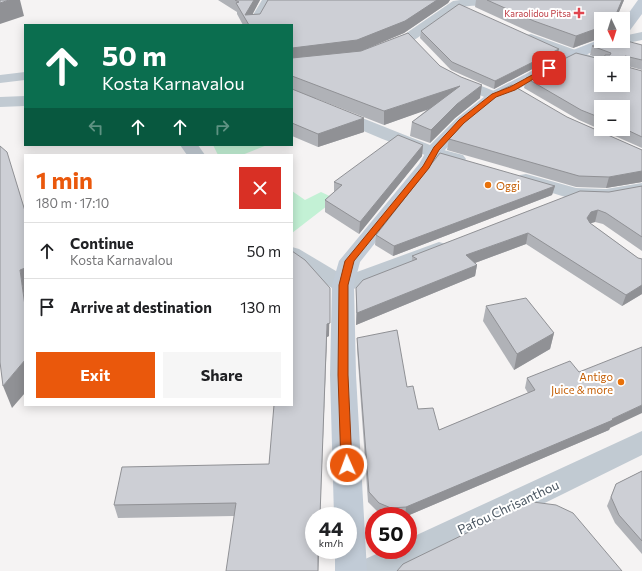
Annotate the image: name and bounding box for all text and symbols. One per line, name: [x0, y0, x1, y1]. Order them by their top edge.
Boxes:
place label: Karaolidou Pitsa: [504, 8, 571, 19]
marker: Karaolidou Pitsa: [574, 8, 584, 18]
north arrow: [594, 12, 630, 48]
map controls: [594, 12, 630, 136]
text: 50 m: [102, 38, 167, 72]
icon: ahead: [36, 40, 88, 92]
pin: [532, 51, 566, 85]
button: +: [594, 56, 630, 92]
icon: arrive: [538, 57, 560, 79]
text: Kosta Karnavalou: [102, 72, 244, 94]
button: −: [594, 100, 630, 136]
icon: left: [85, 116, 107, 138]
icon: ahead: [127, 116, 149, 138]
icon: ahead: [169, 116, 191, 138]
icon: right: [211, 116, 233, 138]
text: 1 min: [36, 165, 93, 194]
button: close: [239, 167, 281, 209]
place label: Oggi: [496, 179, 520, 192]
marker: Oggi: [483, 180, 493, 190]
text: 180 m · 17:10: [36, 195, 109, 211]
text: Continue: [70, 234, 134, 252]
icon: ahead: [36, 240, 58, 262]
text: 50 m: [247, 242, 281, 260]
text: Kosta Karnavalou: [70, 252, 173, 268]
icon: arrive: [36, 296, 58, 318]
text: Arrive at destination: [70, 298, 212, 316]
text: 130 m: [240, 298, 281, 316]
button: Exit: [36, 352, 155, 398]
button: Share: [163, 352, 281, 398]
place label: Antigo Juice & more: [551, 370, 613, 397]
marker: Antigo Juice & more: [616, 377, 626, 387]
position arrow: [326, 444, 368, 486]
street label: Pafou Chrisanthou: [455, 476, 561, 538]
speed limit sign: 50: [365, 507, 417, 559]
text: 44: [319, 516, 343, 540]
text: km/h: [319, 537, 343, 549]

